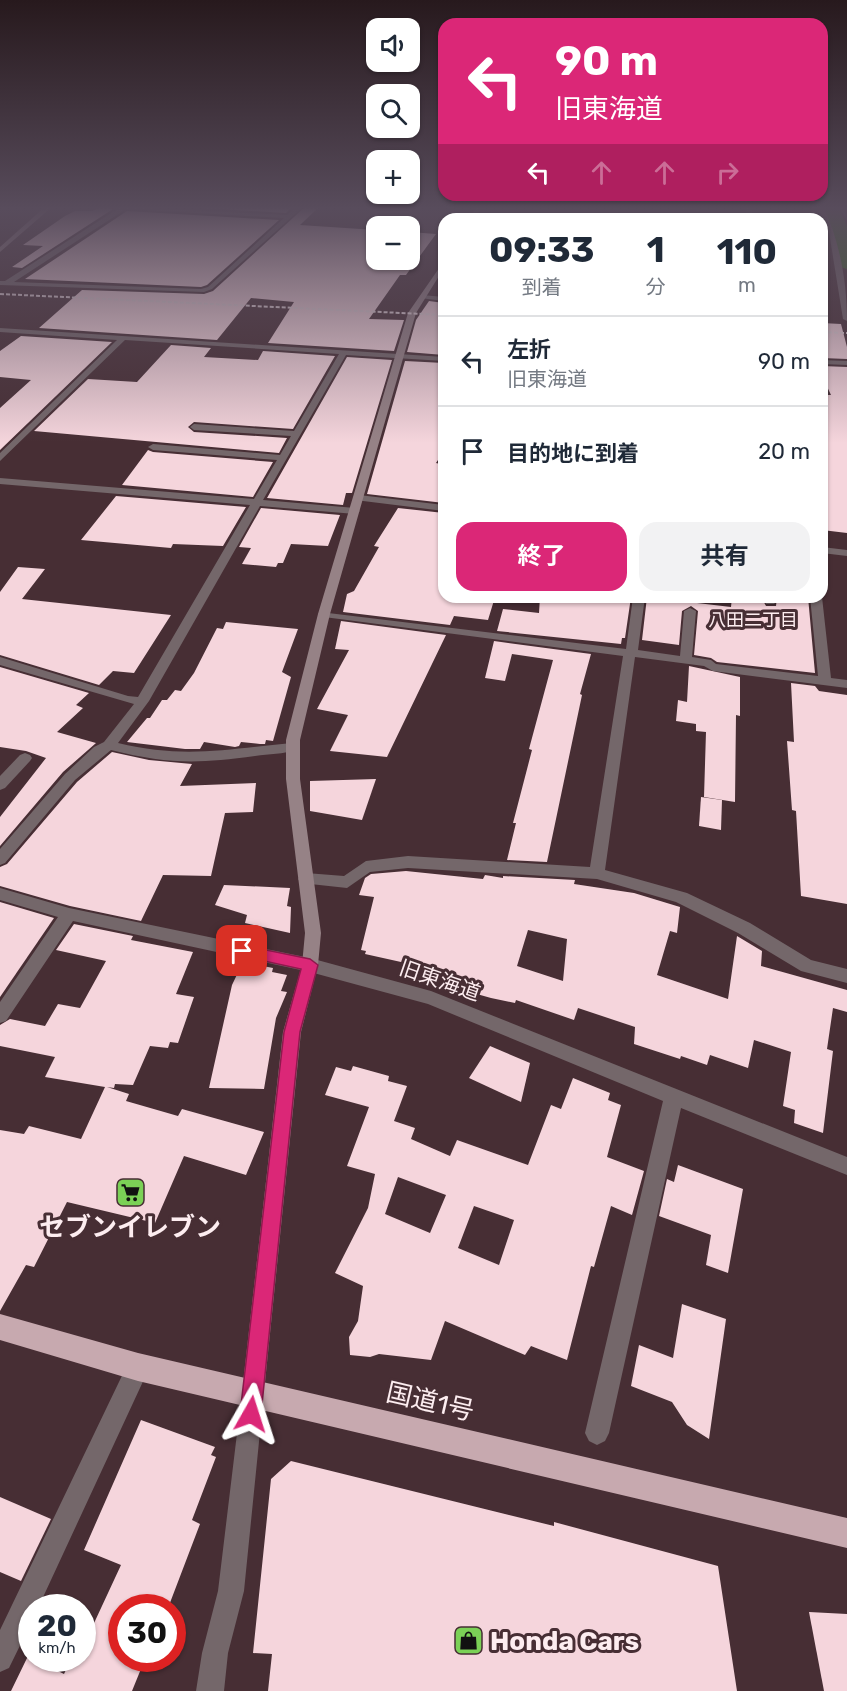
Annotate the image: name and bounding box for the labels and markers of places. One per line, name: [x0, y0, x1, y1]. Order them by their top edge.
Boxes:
pin: [216, 925, 267, 976]
supermarket icon: セブンイレブン: [114, 1177, 146, 1209]
place label: セブンイレブン: [39, 1212, 221, 1243]
shop icon: Honda Cars: [453, 1625, 485, 1657]
place label: Honda Cars: [490, 1626, 639, 1657]

